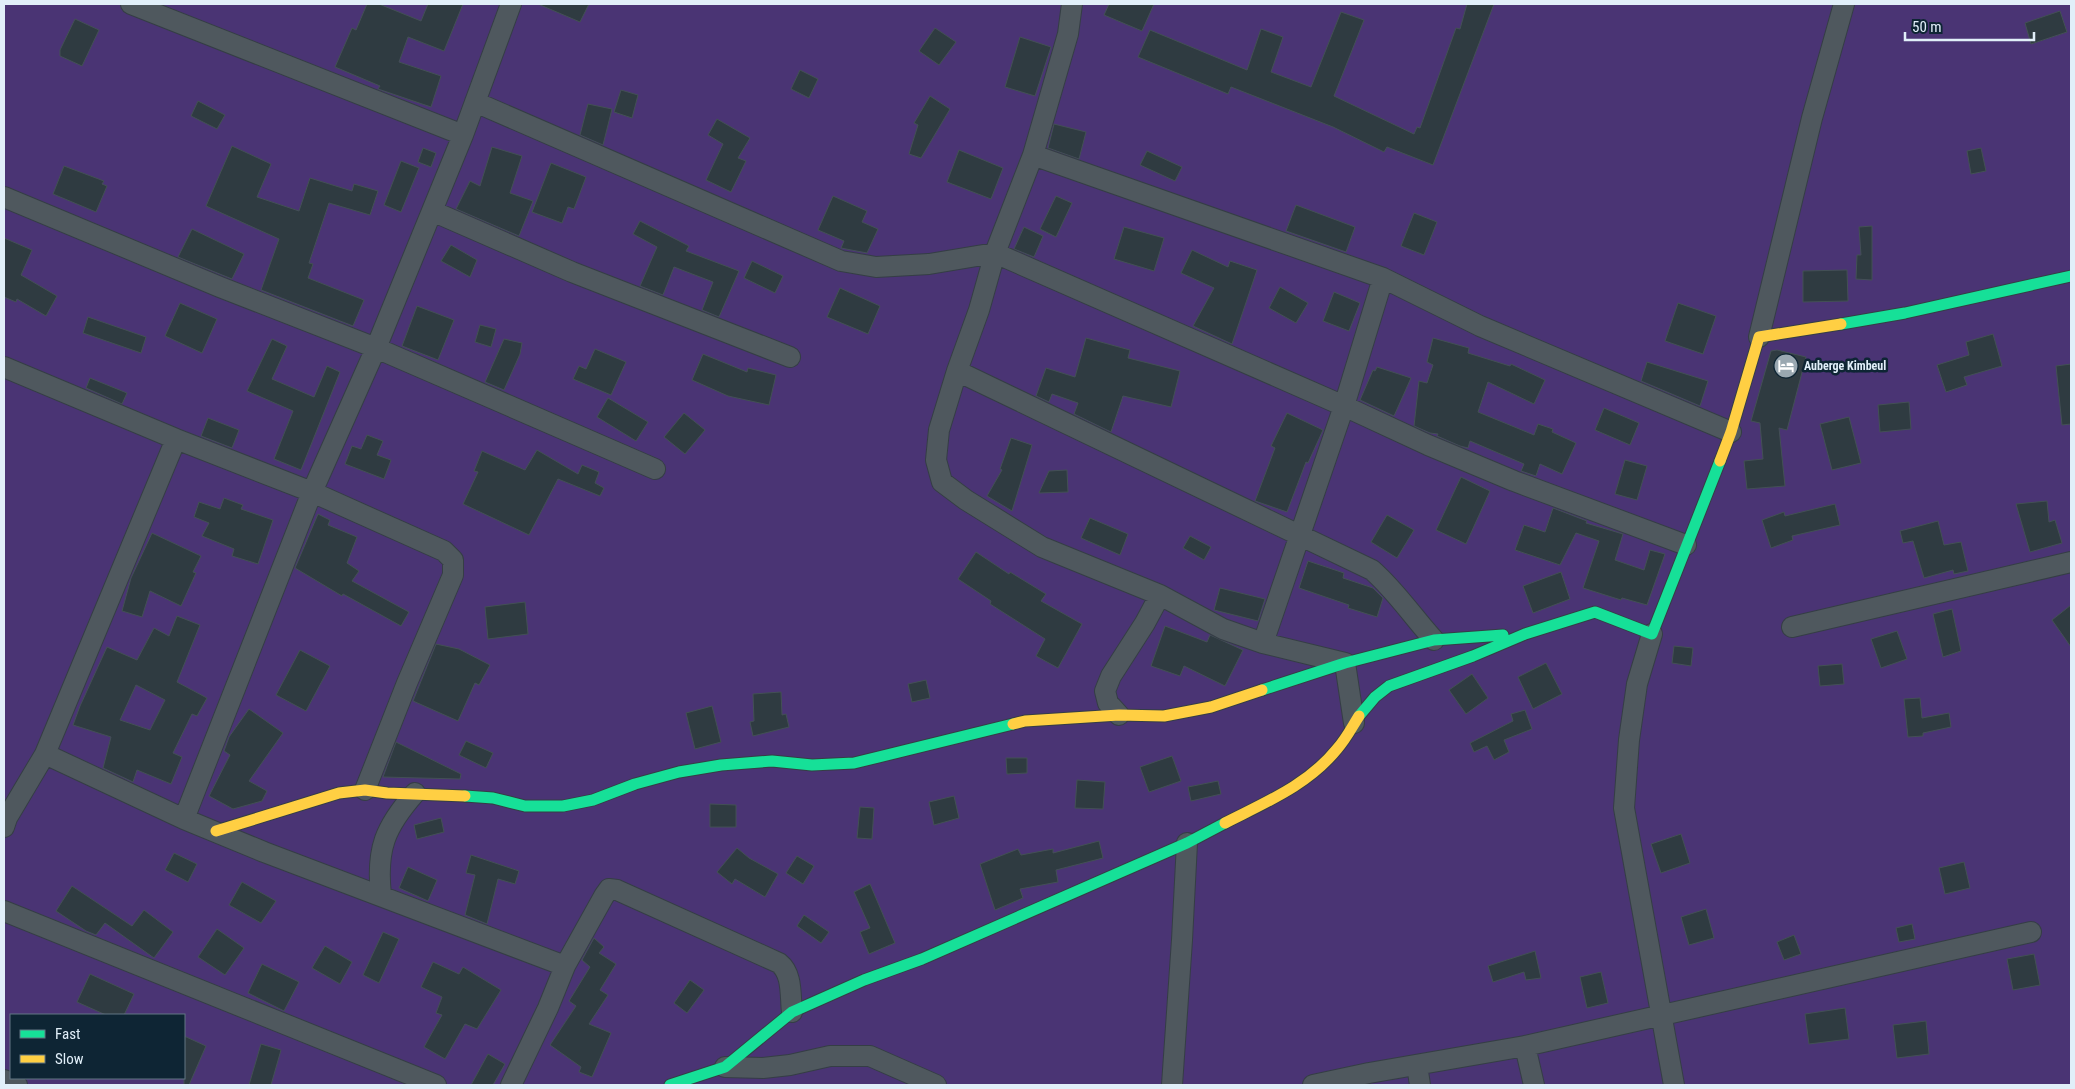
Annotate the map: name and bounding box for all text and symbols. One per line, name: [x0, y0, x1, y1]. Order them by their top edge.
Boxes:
scale bar: [1905, 10, 2034, 42]
text: 50 m: [1912, 18, 1942, 36]
hotel icon: Auberge Kimbeul: [1773, 353, 1799, 379]
place label: Auberge Kimbeul: [1804, 359, 1886, 373]
legend: [10, 1014, 185, 1079]
text: Fast: [55, 1025, 80, 1043]
text: Slow: [55, 1050, 84, 1068]

